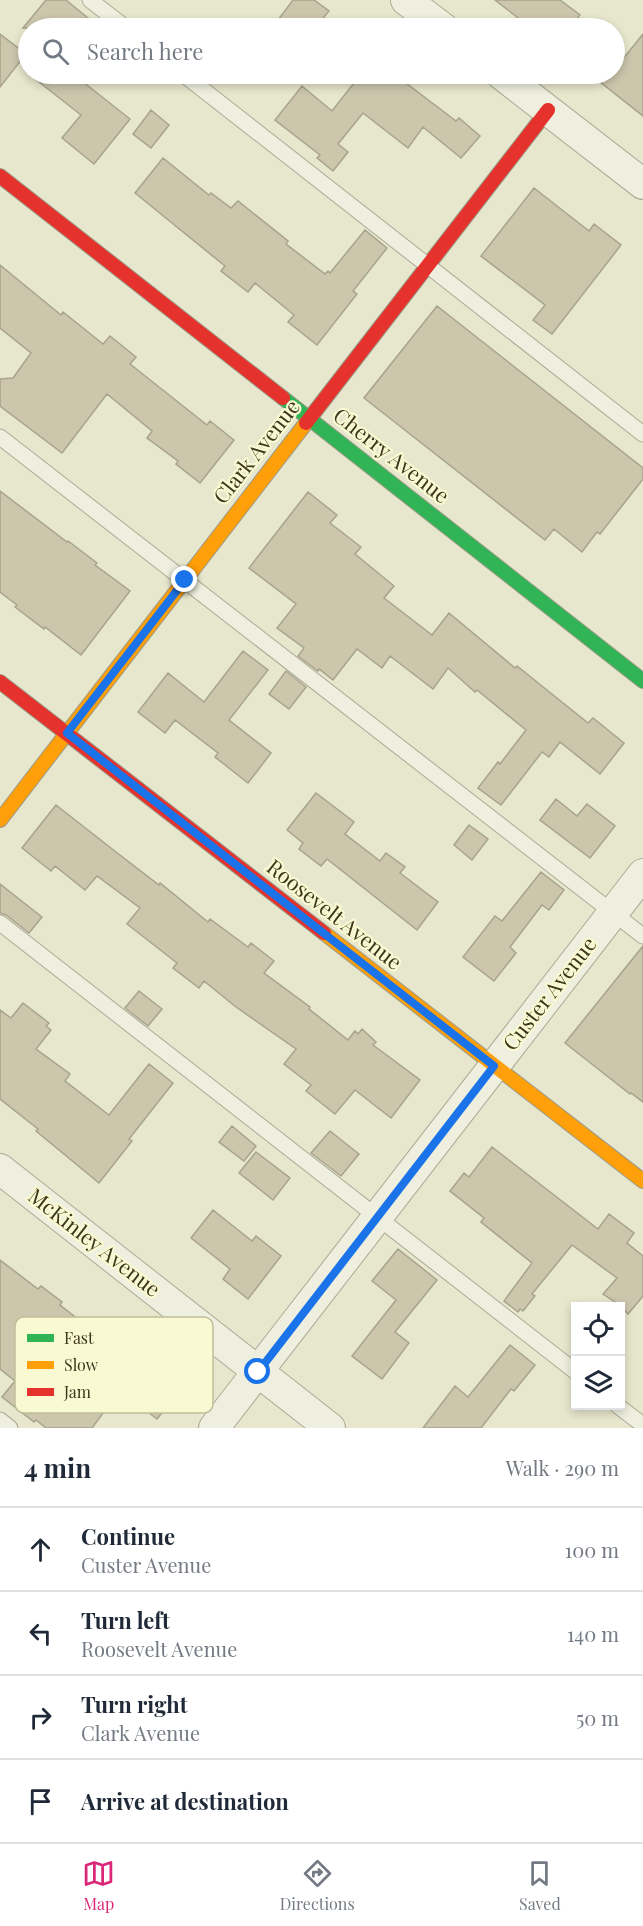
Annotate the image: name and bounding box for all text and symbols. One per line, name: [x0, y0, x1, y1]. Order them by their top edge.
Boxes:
search box: [18, 18, 625, 84]
icon: search: [39, 35, 72, 68]
text: Search here: [87, 36, 203, 66]
street label: Clark Avenue: [206, 393, 305, 509]
street label: Cherry Avenue: [328, 400, 456, 509]
route end: [171, 566, 197, 592]
street label: Roosevelt Avenue: [262, 852, 409, 975]
street label: Custer Avenue: [495, 930, 602, 1055]
street label: McKinley Avenue: [23, 1181, 167, 1302]
map controls: [571, 1302, 625, 1410]
button: locate: [571, 1302, 625, 1356]
legend: [15, 1317, 213, 1413]
text: Fast: [64, 1327, 94, 1348]
text: Slow: [64, 1354, 99, 1375]
button: layers: [571, 1356, 625, 1410]
route start: [244, 1358, 270, 1384]
text: Jam: [63, 1381, 91, 1402]
text: 4 min: [24, 1450, 91, 1485]
text: Walk · 290 m: [506, 1454, 619, 1481]
text: Continue: [81, 1521, 175, 1551]
icon: ahead: [24, 1533, 57, 1566]
text: 100 m: [565, 1536, 619, 1563]
text: Custer Avenue: [81, 1551, 211, 1578]
text: Turn left: [81, 1605, 170, 1635]
icon: left: [24, 1617, 57, 1650]
text: 140 m: [567, 1620, 619, 1647]
text: Roosevelt Avenue: [81, 1635, 237, 1662]
text: Turn right: [81, 1689, 187, 1719]
icon: right: [24, 1701, 57, 1734]
text: 50 m: [576, 1704, 619, 1731]
text: Clark Avenue: [81, 1719, 200, 1746]
icon: arrive: [24, 1785, 57, 1818]
text: Arrive at destination: [81, 1786, 289, 1816]
tab: Map: [82, 1857, 115, 1914]
tab: Directions: [280, 1857, 355, 1914]
tab: Saved: [519, 1857, 561, 1914]

